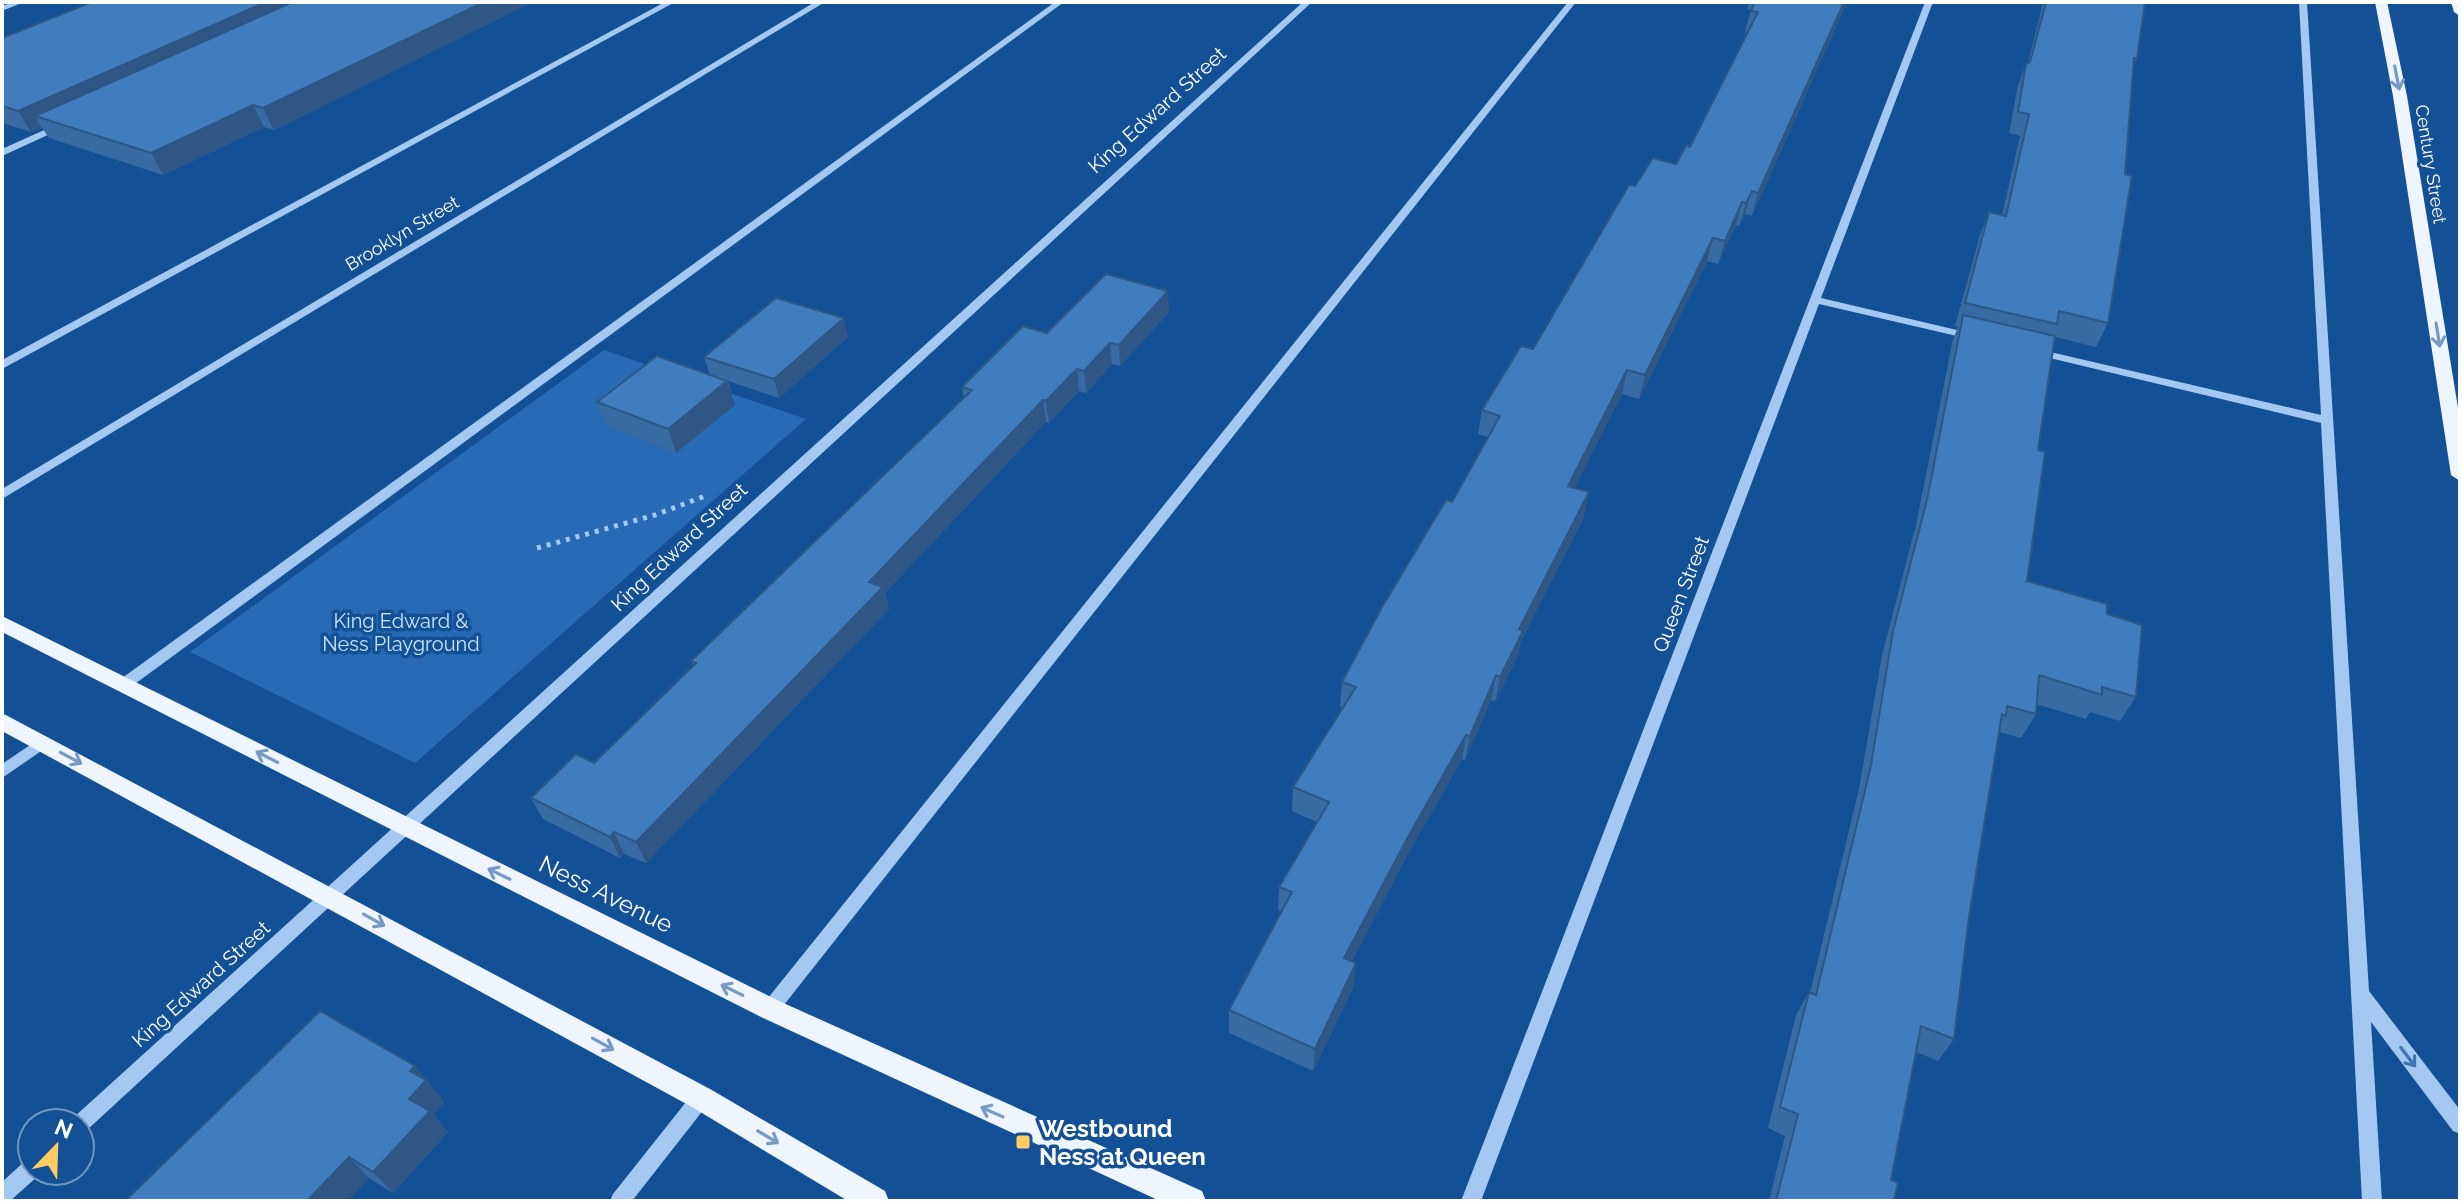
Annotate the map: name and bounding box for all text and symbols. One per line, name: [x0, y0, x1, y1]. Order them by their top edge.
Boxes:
street label: King Edward Street: [1083, 42, 1231, 178]
one-way arrow: [2390, 65, 2405, 91]
street label: Century Street: [2411, 103, 2451, 225]
street label: Brooklyn Street: [342, 191, 462, 275]
one-way arrow: [2431, 322, 2446, 347]
street label: King Edward Street: [606, 478, 752, 616]
street label: Queen Street: [1648, 532, 1714, 656]
park label: King Edward & Ness Playground: [322, 609, 480, 656]
one-way arrow: [255, 749, 279, 765]
one-way arrow: [58, 750, 82, 766]
street label: Ness Avenue: [534, 849, 678, 939]
one-way arrow: [487, 866, 511, 881]
one-way arrow: [362, 912, 386, 928]
street label: King Edward Street: [127, 916, 275, 1052]
one-way arrow: [720, 982, 744, 997]
one-way arrow: [590, 1037, 614, 1052]
one-way arrow: [2399, 1046, 2416, 1067]
one-way arrow: [981, 1104, 1005, 1119]
north arrow: [16, 1107, 96, 1187]
text: N: [51, 1113, 77, 1144]
place label: Westbound Ness at Queen: [1039, 1114, 1206, 1171]
one-way arrow: [756, 1130, 779, 1146]
marker: Westbound Ness at Queen: [1014, 1133, 1032, 1151]

